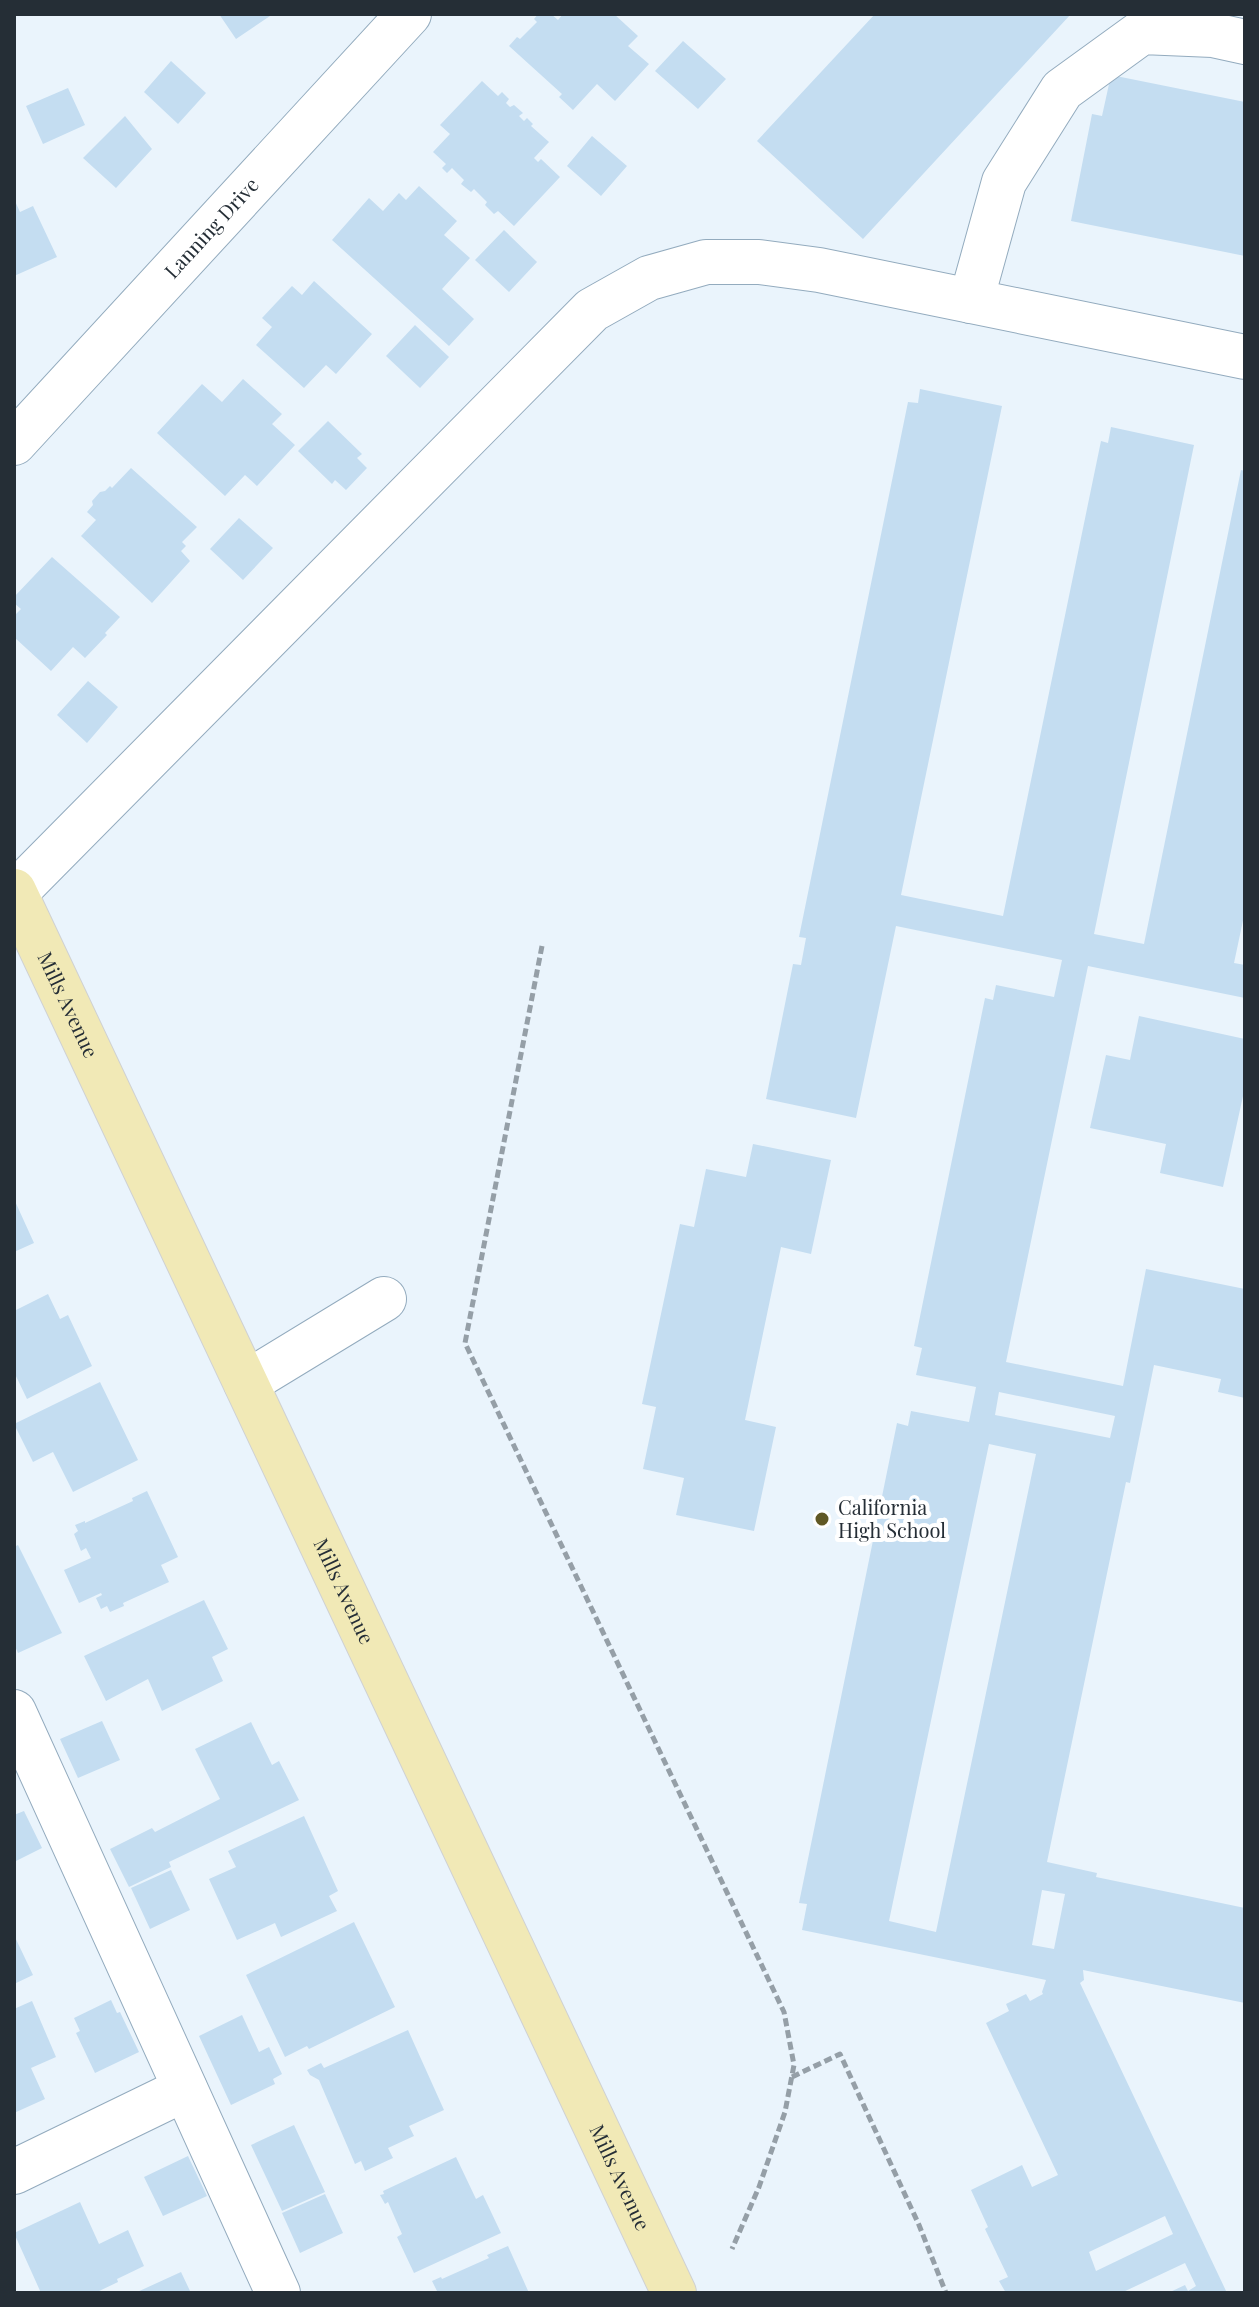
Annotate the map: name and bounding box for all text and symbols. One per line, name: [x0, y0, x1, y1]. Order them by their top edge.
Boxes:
street label: Lanning Drive: [157, 171, 264, 283]
street label: Mills Avenue: [33, 947, 106, 1062]
place label: California High School: [838, 1493, 946, 1543]
marker: California High School: [813, 1510, 831, 1528]
street label: Mills Avenue: [309, 1533, 382, 1648]
street label: Mills Avenue: [585, 2120, 658, 2234]

